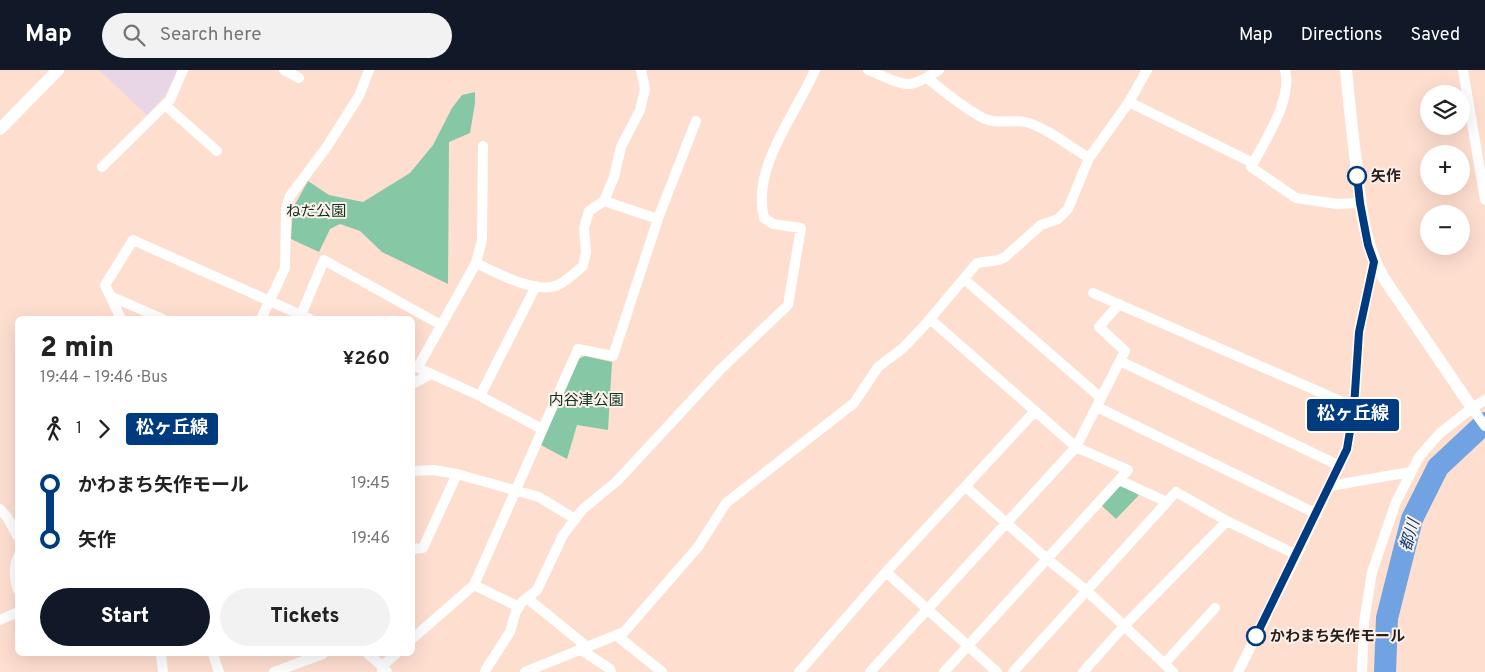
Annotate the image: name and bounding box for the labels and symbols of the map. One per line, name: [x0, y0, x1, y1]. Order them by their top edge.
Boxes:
marker: 矢作: [1347, 166, 1367, 186]
place label: 矢作: [1371, 168, 1401, 187]
park label: ねだ公園: [286, 203, 346, 222]
park label: 内谷津公園: [548, 392, 624, 411]
line badge: 松ヶ丘線: [1318, 399, 1388, 431]
water label: 都川: [1397, 515, 1425, 554]
marker: かわまち矢作モール: [1246, 626, 1266, 646]
place label: かわまち矢作モール: [1270, 628, 1405, 647]

